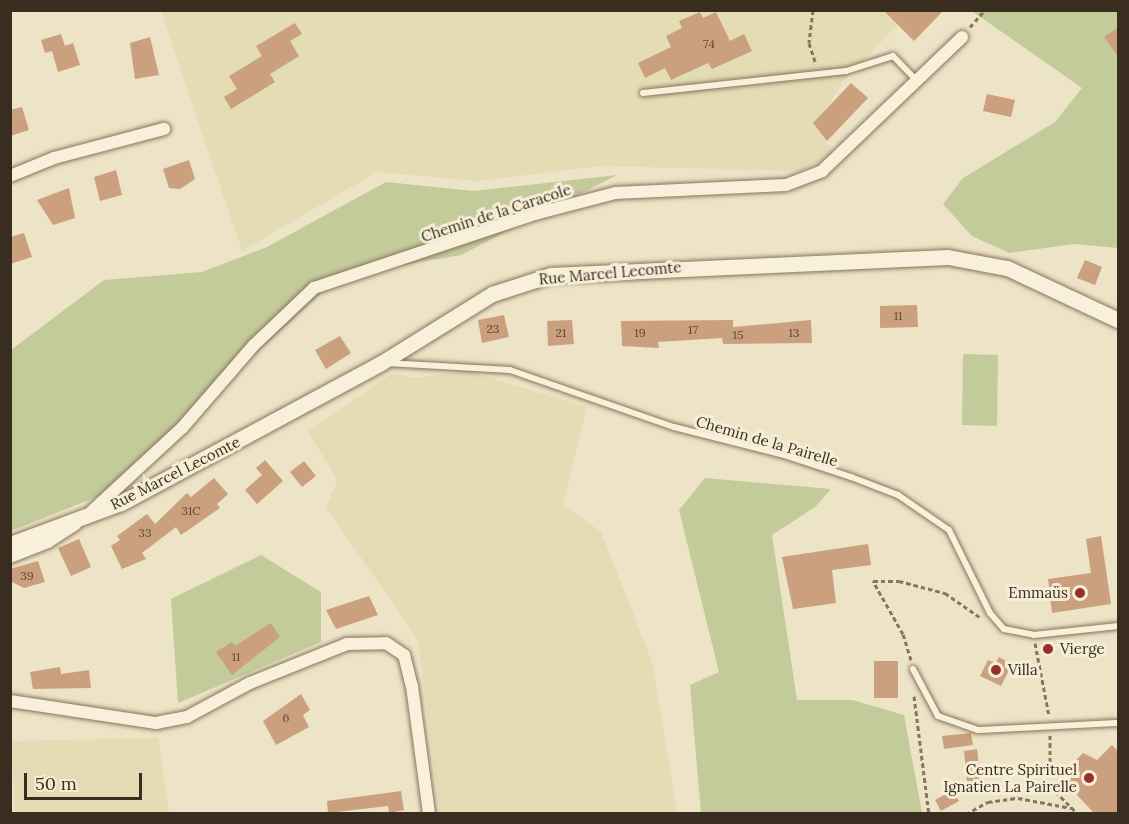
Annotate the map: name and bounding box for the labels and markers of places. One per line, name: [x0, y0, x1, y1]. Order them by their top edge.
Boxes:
place label: Emmaüs: [1008, 584, 1068, 602]
marker: Emmaüs: [1073, 586, 1087, 600]
place label: Vierge: [1060, 640, 1105, 658]
marker: Vierge: [1041, 642, 1055, 656]
place label: Villa: [1008, 661, 1038, 679]
marker: Villa: [989, 663, 1003, 677]
place label: Centre Spirituel Ignatien La Pairelle: [944, 760, 1077, 795]
marker: Centre Spirituel Ignatien La Pairelle: [1082, 771, 1096, 785]

